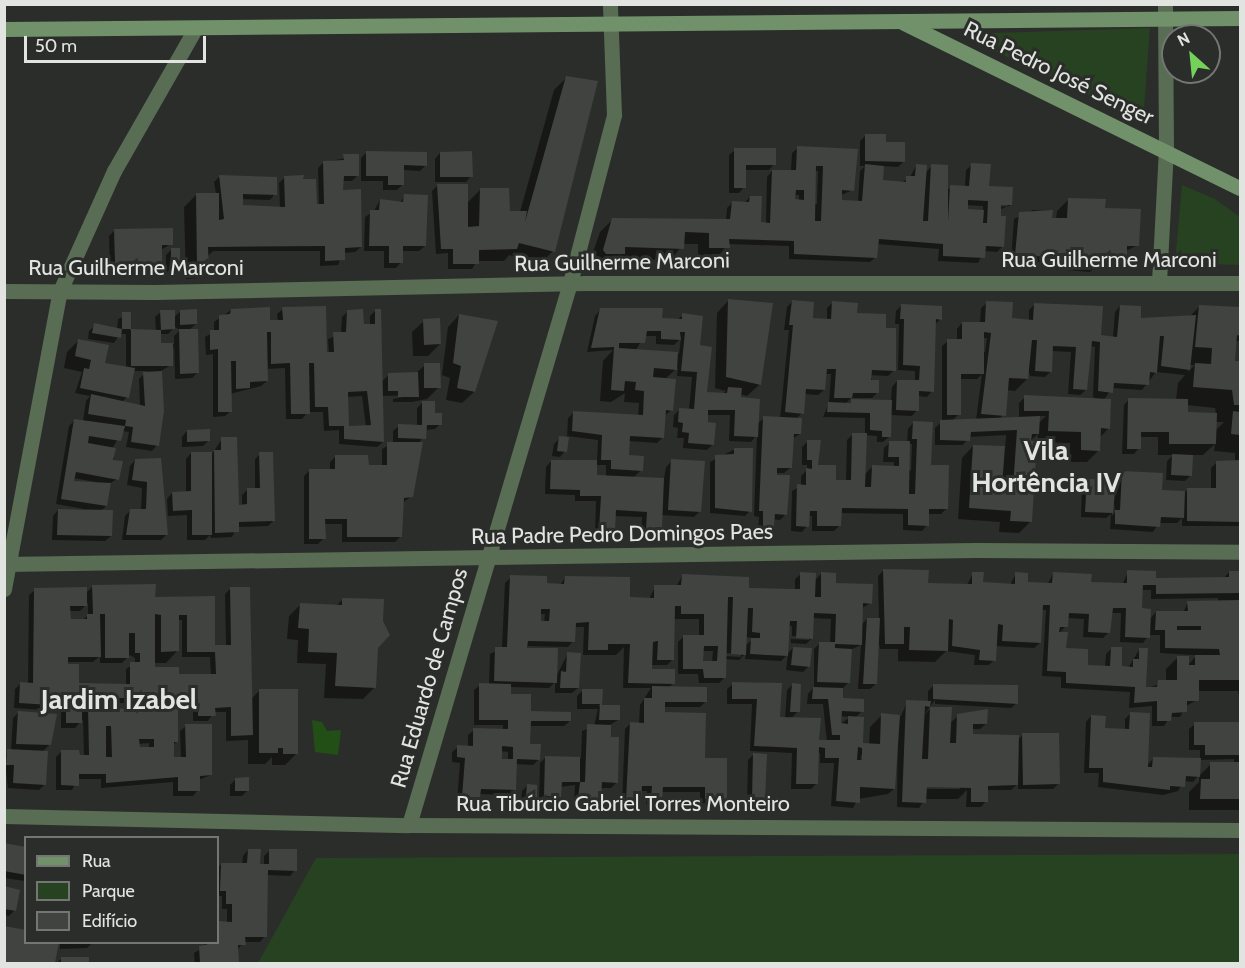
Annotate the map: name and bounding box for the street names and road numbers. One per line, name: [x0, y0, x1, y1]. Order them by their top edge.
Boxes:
street label: Rua Pedro José Senger: [960, 16, 1158, 130]
street label: Rua Guilherme Marconi: [514, 247, 730, 277]
street label: Rua Guilherme Marconi: [1001, 247, 1217, 273]
street label: Rua Guilherme Marconi: [28, 255, 244, 281]
street label: Rua Padre Pedro Domingos Paes: [471, 518, 773, 550]
street label: Rua Eduardo de Campos: [385, 565, 473, 791]
street label: Rua Tibúrcio Gabriel Torres Monteiro: [456, 791, 790, 817]

